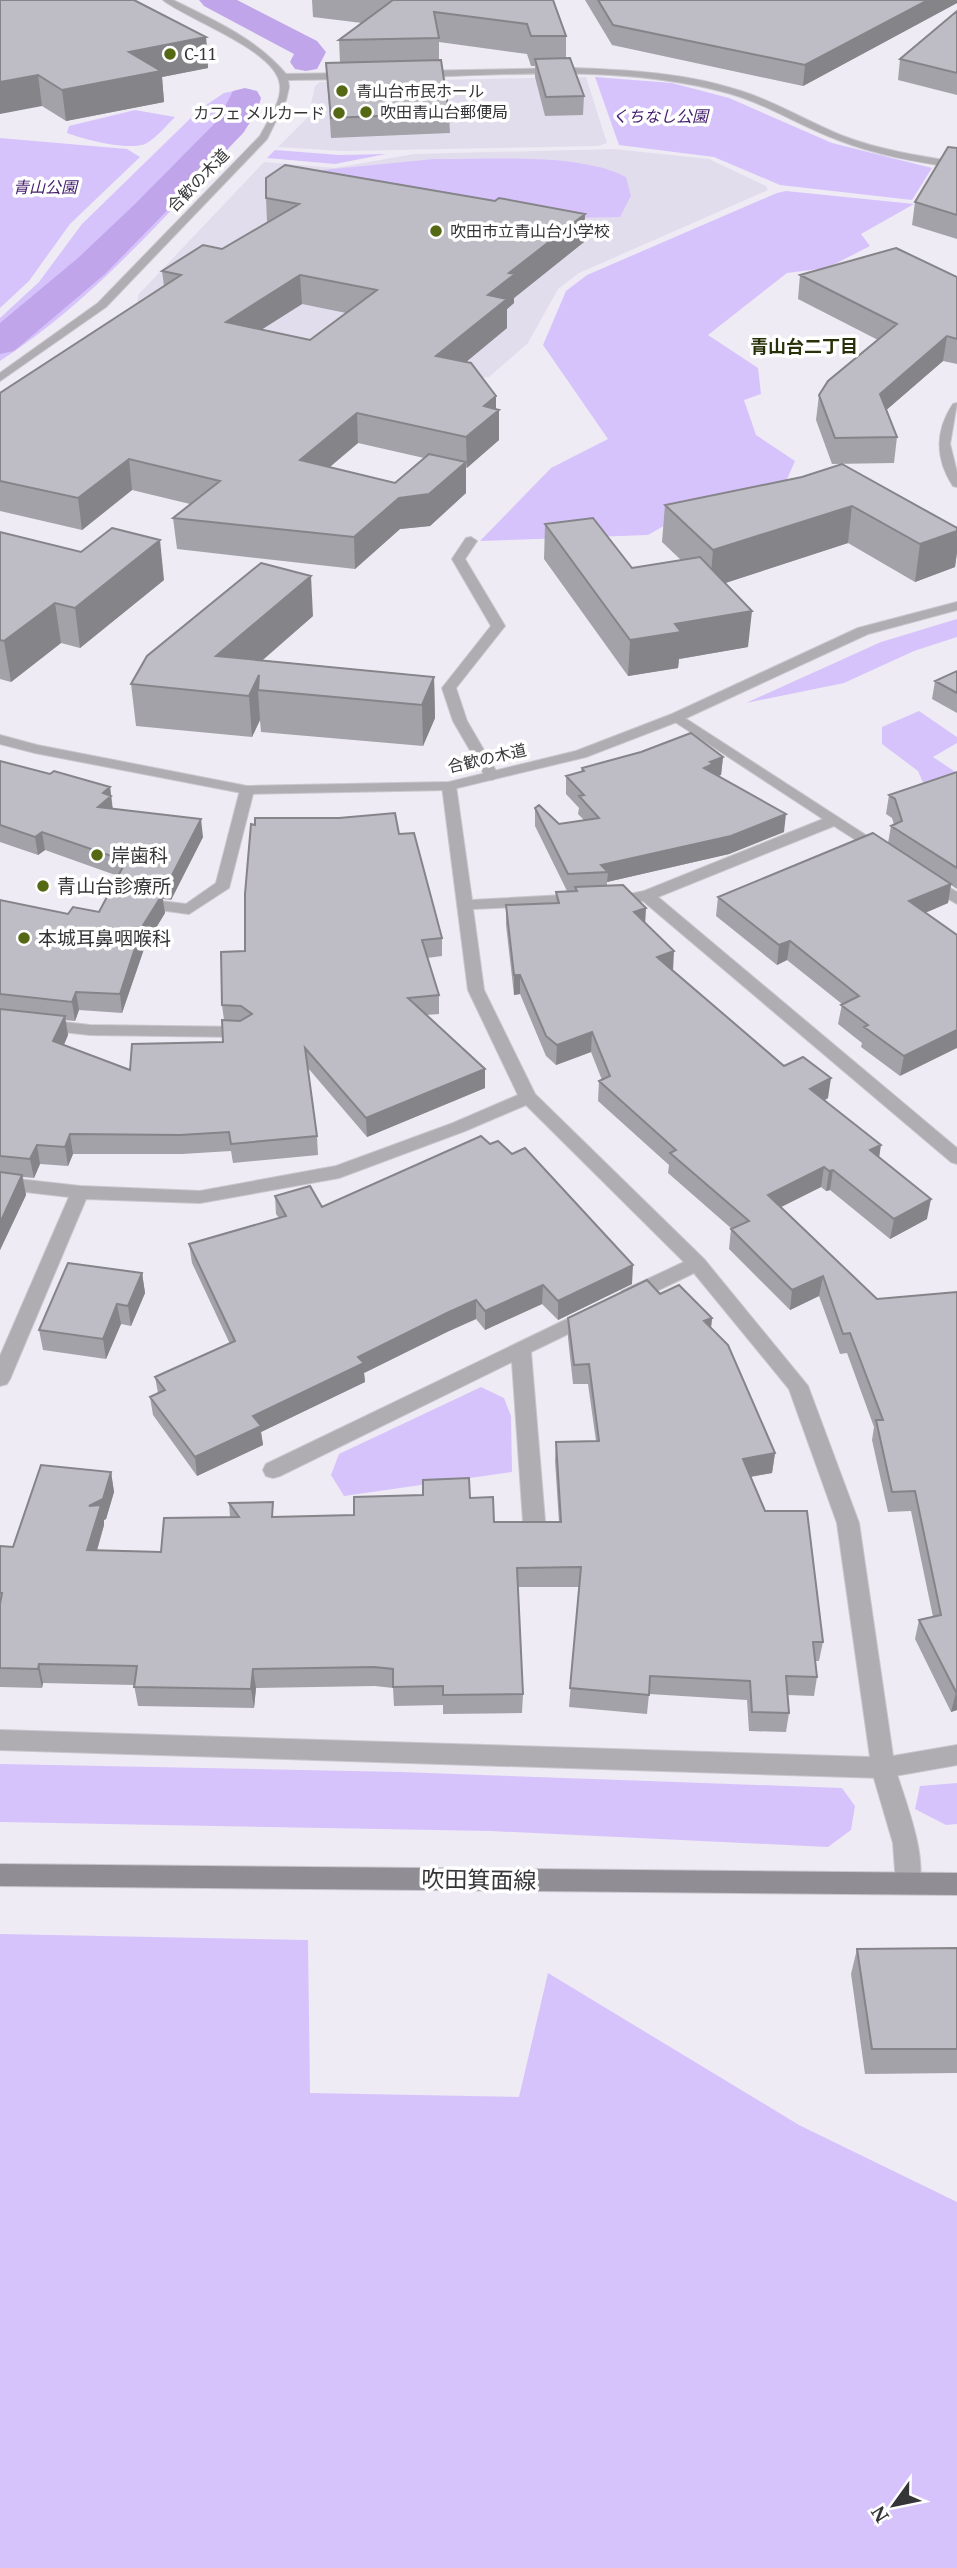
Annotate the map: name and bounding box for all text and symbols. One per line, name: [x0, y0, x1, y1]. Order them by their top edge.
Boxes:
place label: C-11: [184, 43, 217, 65]
marker: C-11: [162, 46, 178, 62]
place label: 青山台市民ホール: [356, 80, 484, 102]
marker: 青山台市民ホール: [334, 83, 350, 99]
place label: 吹田青山台郵便局: [380, 101, 508, 123]
place label: カフェ メルカード: [193, 102, 325, 124]
marker: 吹田青山台郵便局: [358, 104, 374, 120]
marker: カフェ メルカード: [331, 105, 347, 121]
park label: くちなし公園: [612, 105, 710, 127]
street label: 合歓の木道: [162, 144, 234, 216]
park label: 青山公園: [13, 176, 79, 198]
place label: 吹田市立青山台小学校: [450, 220, 610, 242]
marker: 吹田市立青山台小学校: [428, 223, 444, 239]
district label: 青山台二丁目: [750, 334, 858, 358]
street label: 合歓の木道: [446, 738, 528, 778]
place label: 岸歯科: [111, 842, 168, 868]
marker: 岸歯科: [89, 847, 105, 863]
place label: 青山台診療所: [57, 873, 171, 899]
marker: 青山台診療所: [35, 878, 51, 894]
place label: 本城耳鼻咽喉科: [38, 925, 171, 951]
marker: 本城耳鼻咽喉科: [16, 930, 32, 946]
street label: 吹田箕面線: [421, 1862, 537, 1896]
north arrow: [859, 2470, 929, 2540]
text: N: [865, 2501, 895, 2528]

